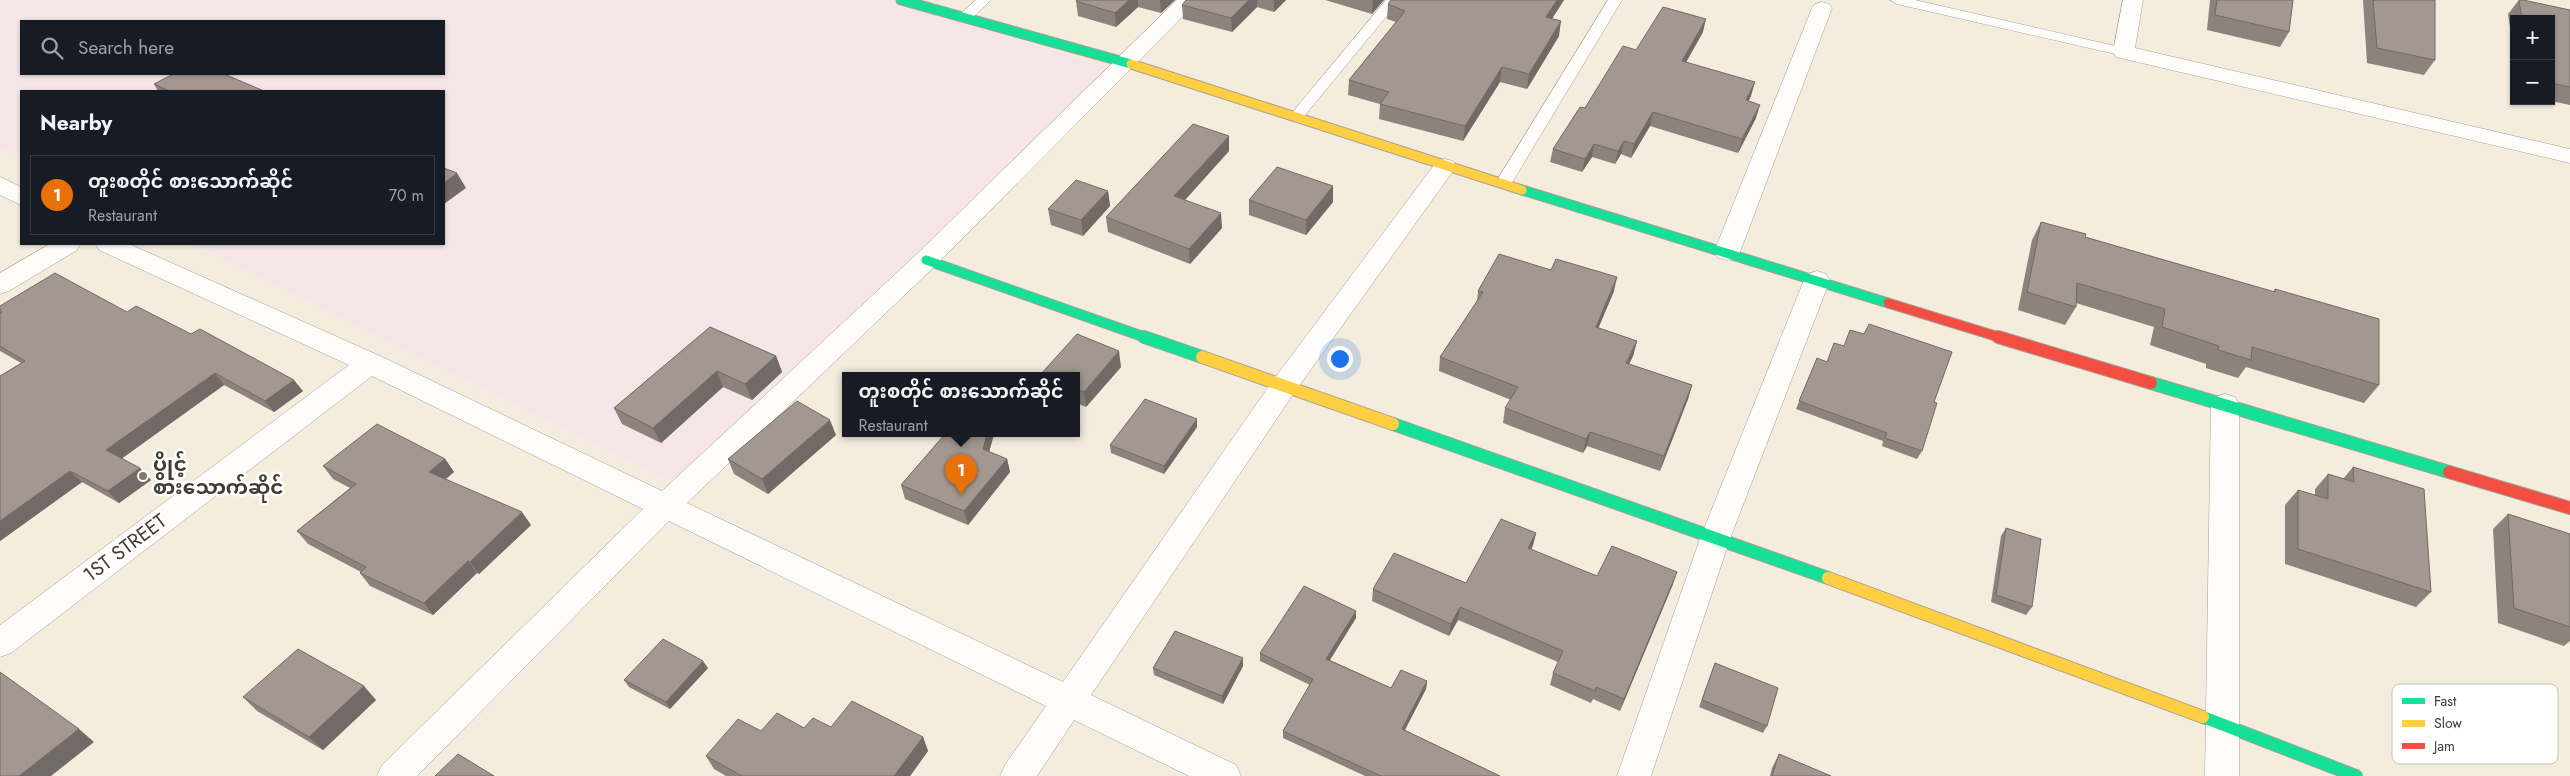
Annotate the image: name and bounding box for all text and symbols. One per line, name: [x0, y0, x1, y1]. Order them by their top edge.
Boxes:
map controls: [2510, 15, 2555, 105]
button: +: [2510, 15, 2555, 60]
search box: [20, 20, 445, 75]
icon: search: [38, 34, 66, 62]
text: Search here: [78, 34, 174, 61]
button: −: [2510, 60, 2555, 105]
text: Nearby: [40, 108, 112, 138]
text: တူးစတိုင် စားသောက်ဆိုင်: [88, 168, 293, 195]
text: 1: [53, 184, 61, 207]
text: 70 m: [389, 184, 424, 207]
text: Restaurant: [88, 204, 157, 227]
your location: [1327, 346, 1353, 372]
popup: [842, 372, 1080, 437]
text: တူးစတိုင် စားသောက်ဆိုင်: [859, 378, 1063, 405]
text: Restaurant: [859, 414, 928, 437]
place label: ပွိုင့် စားသောက်ဆိုင်: [153, 450, 284, 503]
pin: 1: [945, 454, 977, 495]
marker: ပွိုင့် စားသောက်ဆိုင်: [137, 470, 149, 482]
street label: 1ST STREET: [77, 507, 173, 589]
legend: [2392, 684, 2558, 764]
text: Fast: [2434, 691, 2457, 711]
text: Slow: [2434, 713, 2462, 733]
text: Jam: [2432, 736, 2455, 756]

